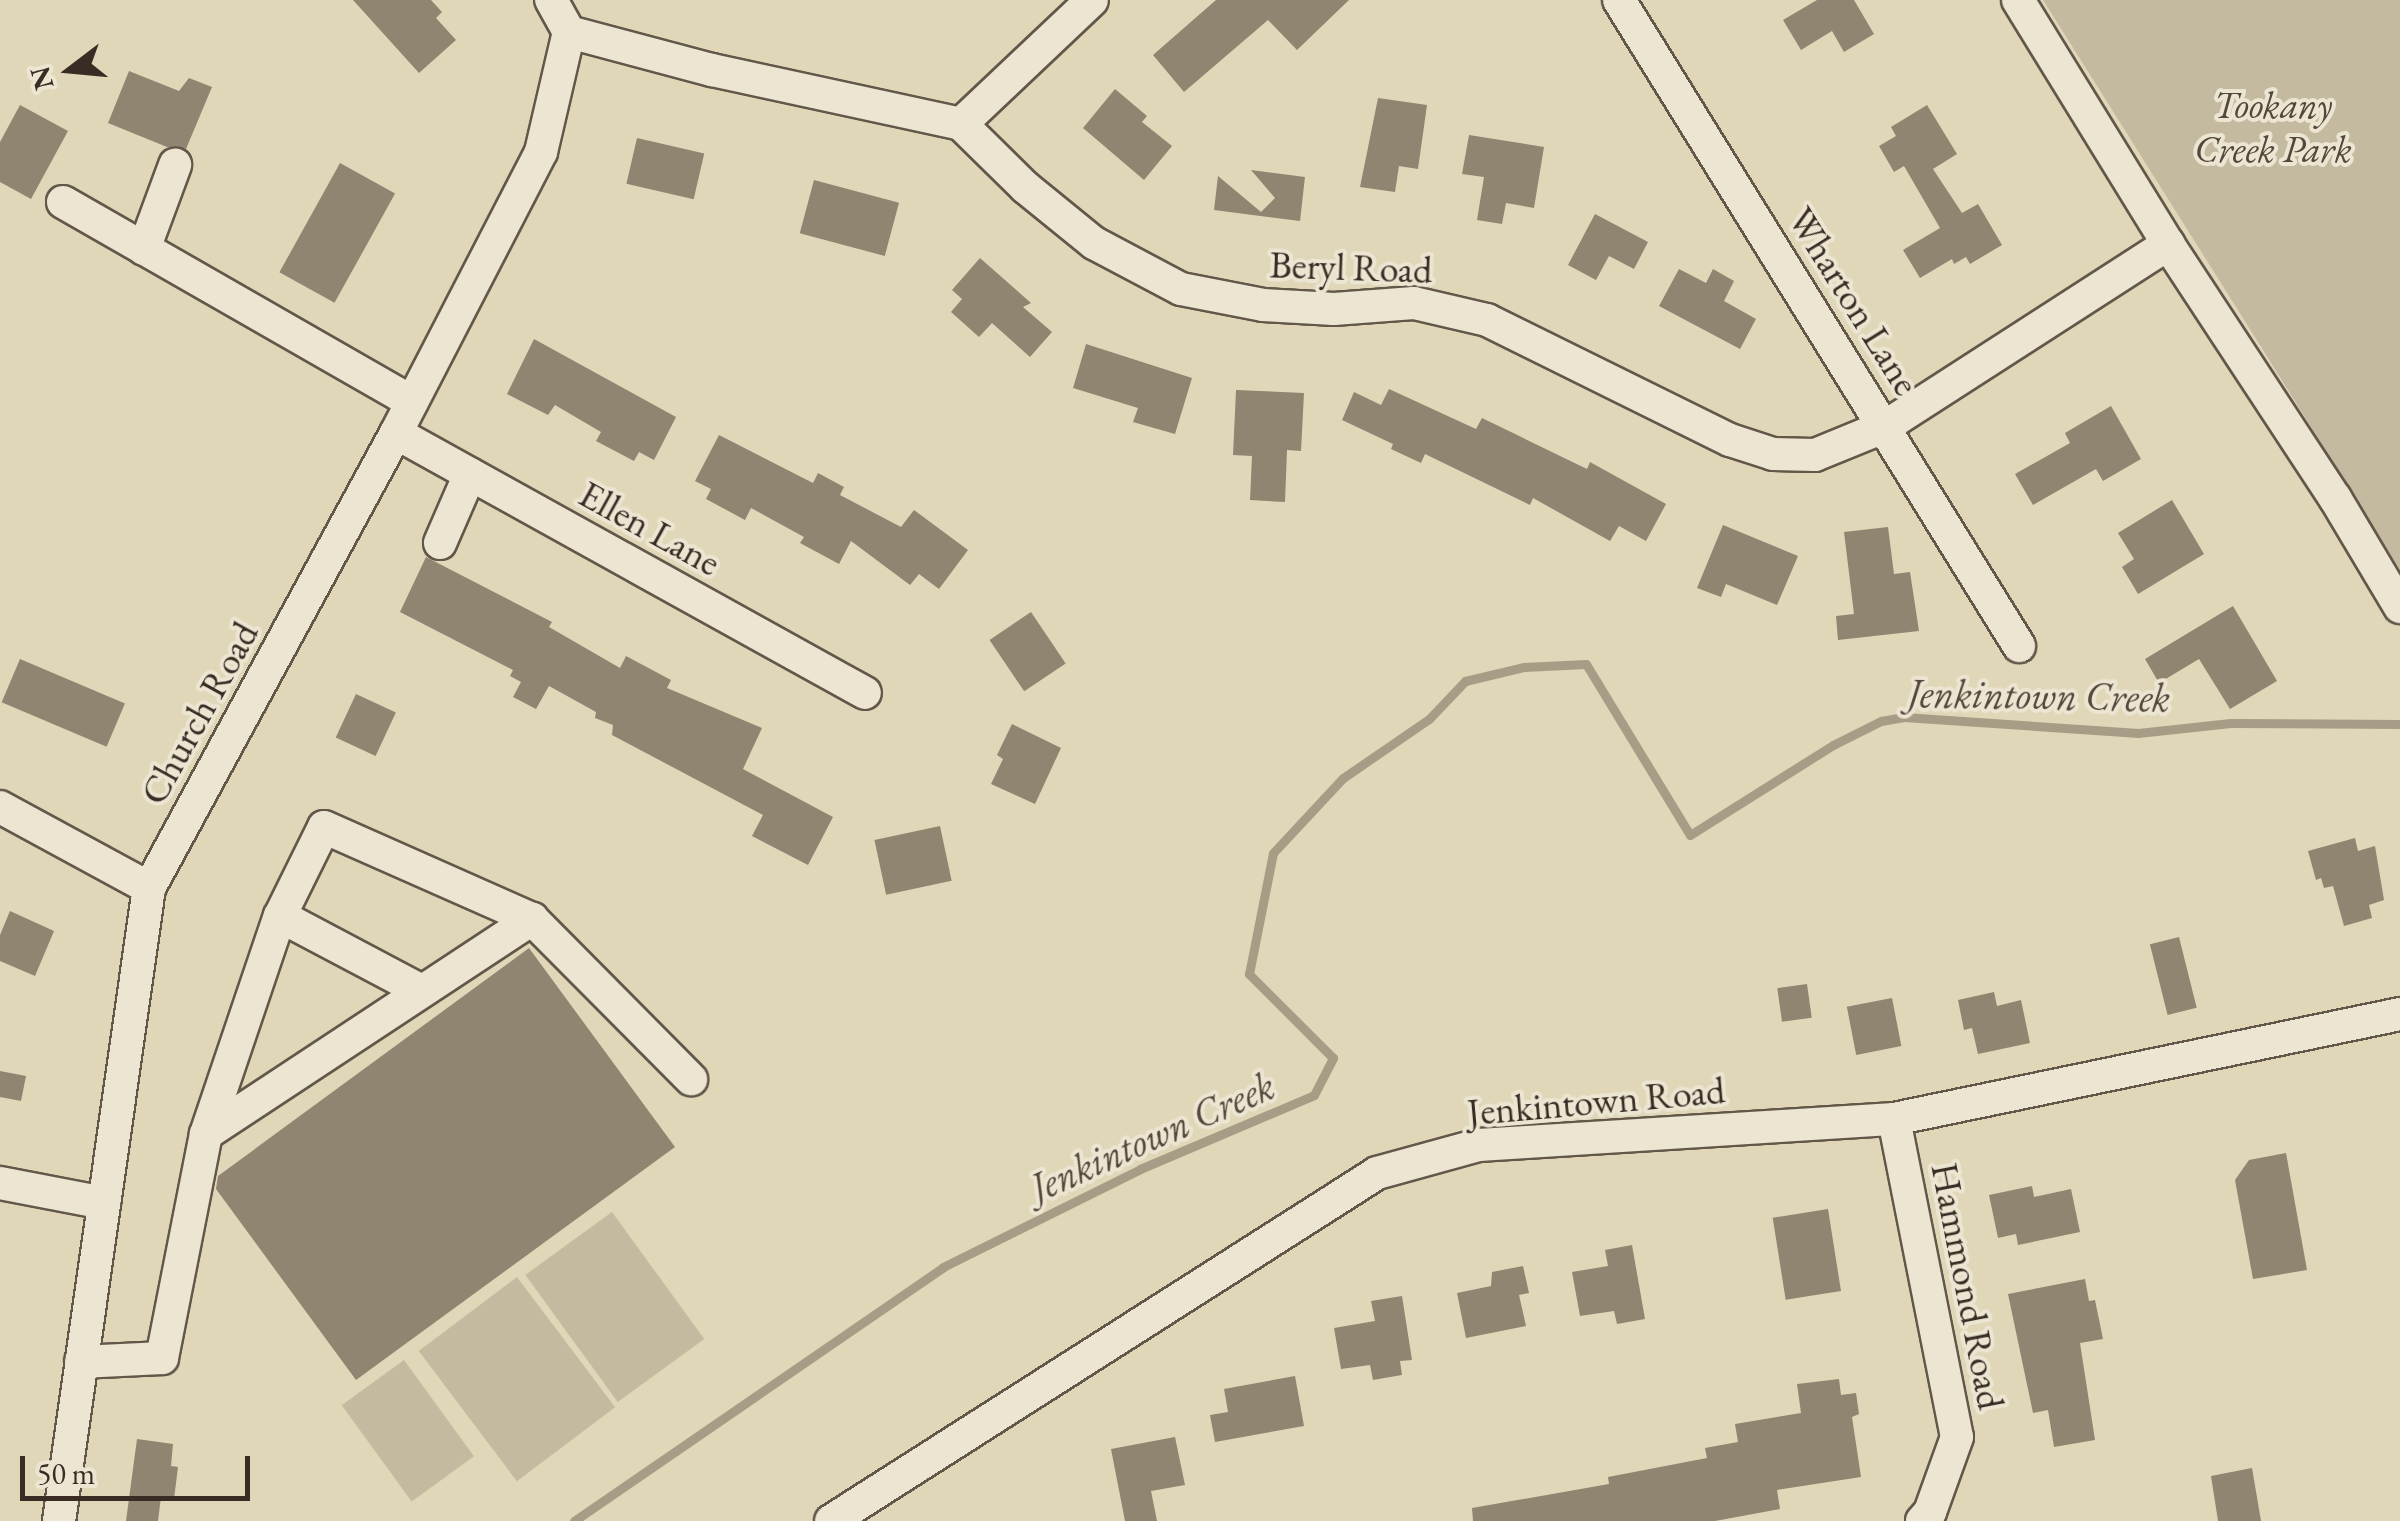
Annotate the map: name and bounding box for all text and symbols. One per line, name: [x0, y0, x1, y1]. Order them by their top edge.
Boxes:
north arrow: [20, 20, 120, 120]
text: N: [21, 62, 62, 94]
park label: Tookany Creek Park: [2194, 82, 2352, 172]
street label: Wharton Lane: [1778, 199, 1930, 403]
street label: Beryl Road: [1269, 241, 1433, 293]
street label: Ellen Lane: [571, 471, 729, 585]
street label: Church Road: [130, 614, 268, 812]
water label: Jenkintown Creek: [1908, 669, 2170, 721]
water label: Jenkintown Creek: [1023, 1061, 1281, 1211]
street label: Jenkintown Road: [1465, 1067, 1727, 1135]
street label: Hammond Road: [1922, 1159, 2014, 1413]
scale bar: [25, 1436, 255, 1498]
text: 50 m: [37, 1454, 95, 1493]

